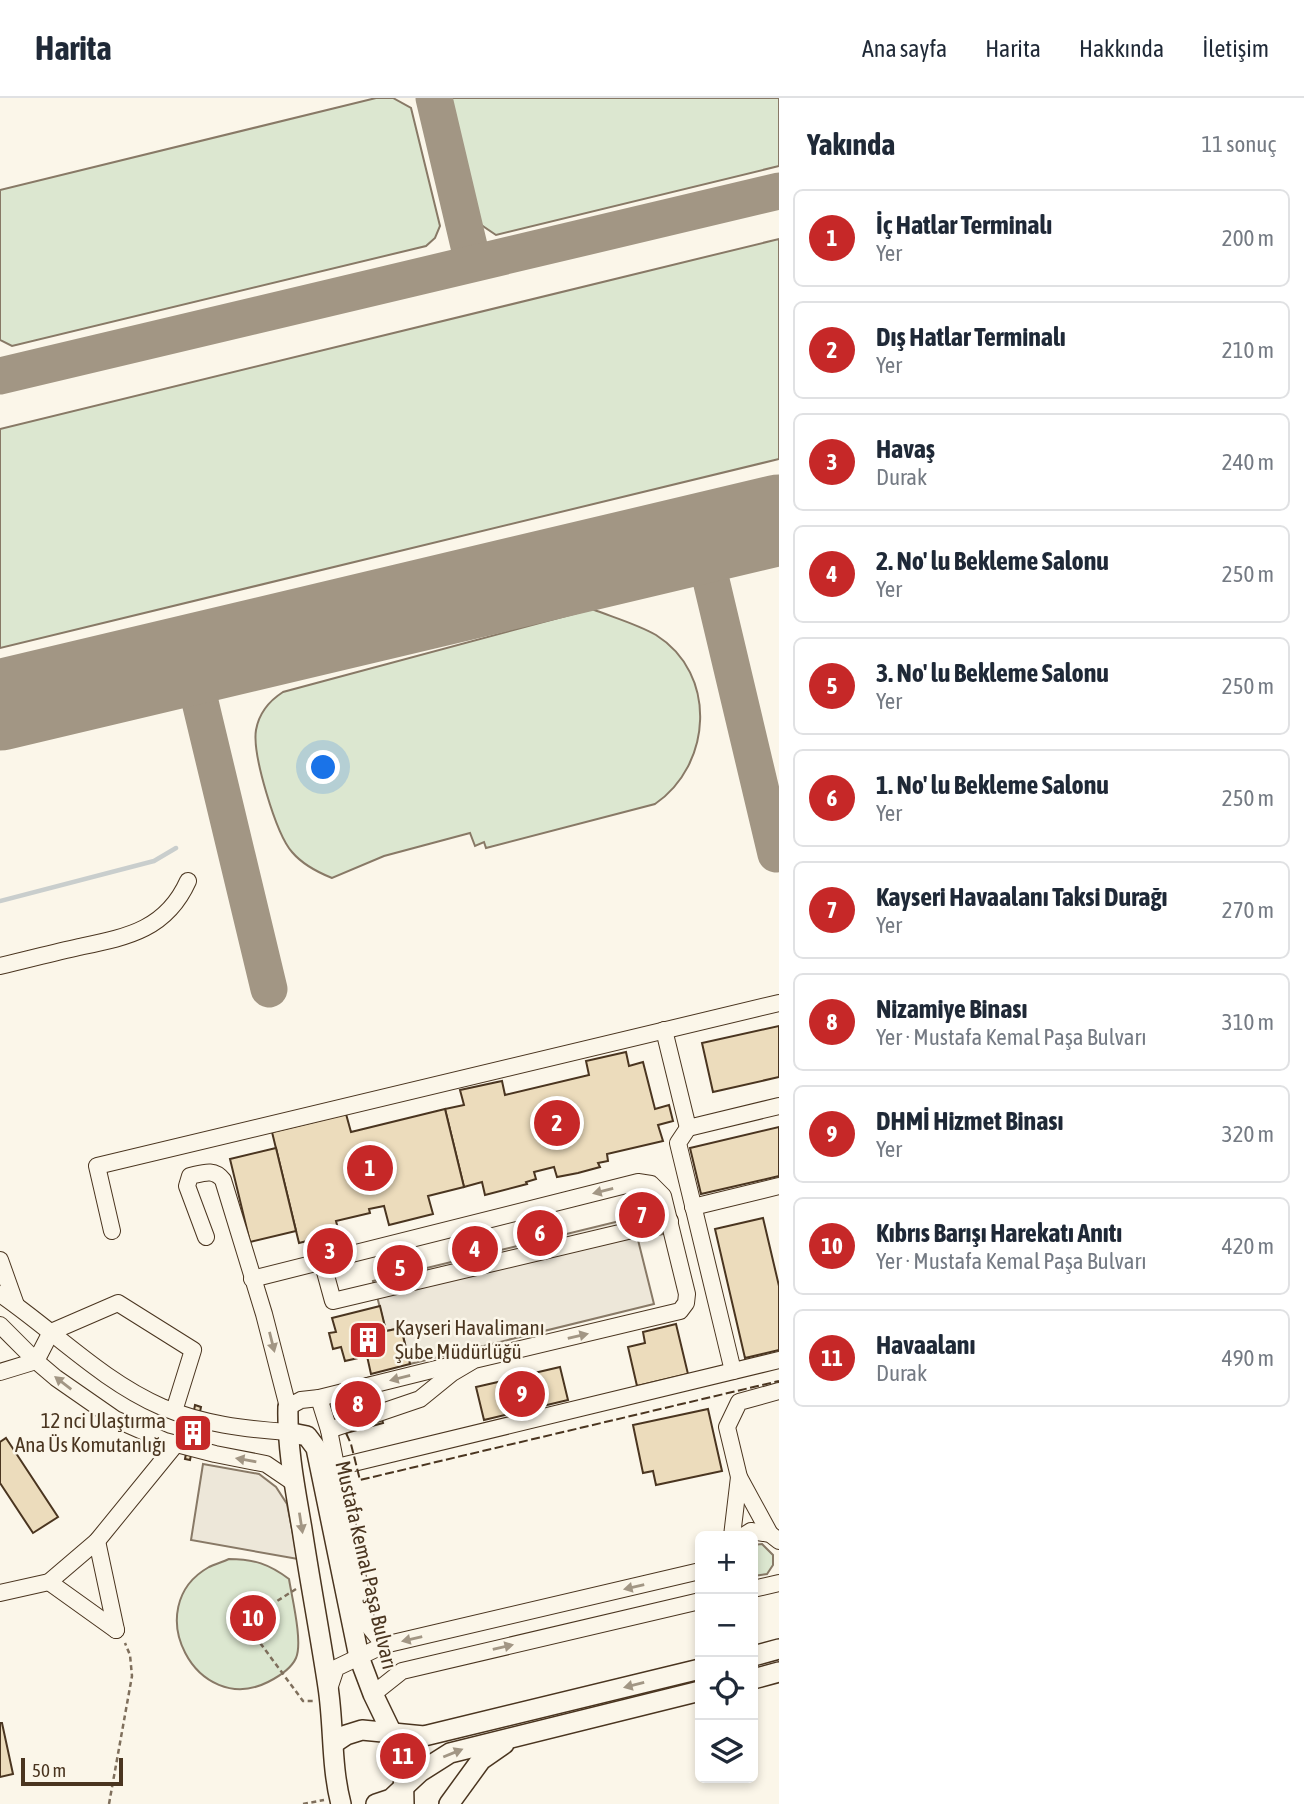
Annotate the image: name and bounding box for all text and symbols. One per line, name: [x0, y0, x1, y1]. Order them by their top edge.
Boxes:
text: Harita: [35, 29, 112, 67]
text: Ana sayfa: [862, 35, 947, 62]
text: Harita: [985, 35, 1041, 62]
text: Hakkında: [1079, 35, 1164, 62]
text: İletişim: [1202, 35, 1269, 62]
text: Yakında: [807, 127, 895, 161]
text: 11 sonuç: [1202, 131, 1276, 157]
text: İç Hatlar Terminalı: [876, 210, 1052, 240]
text: 1: [827, 225, 837, 251]
text: 200 m: [1222, 225, 1274, 251]
text: Yer: [876, 240, 902, 266]
text: Dış Hatlar Terminalı: [876, 322, 1066, 352]
text: 2: [827, 337, 837, 363]
text: 210 m: [1222, 337, 1274, 363]
text: Yer: [876, 352, 902, 378]
text: Havaş: [876, 434, 935, 464]
text: 3: [827, 449, 837, 475]
text: 240 m: [1222, 449, 1274, 475]
text: Durak: [876, 464, 927, 490]
text: 2. No' lu Bekleme Salonu: [876, 546, 1109, 576]
text: 4: [827, 561, 837, 587]
text: 250 m: [1222, 561, 1274, 587]
text: Yer: [876, 576, 902, 602]
text: 3. No' lu Bekleme Salonu: [876, 658, 1109, 688]
text: 5: [827, 673, 837, 699]
text: 250 m: [1222, 673, 1274, 699]
text: Yer: [876, 688, 902, 714]
your location: [306, 750, 340, 784]
text: 1. No' lu Bekleme Salonu: [876, 770, 1109, 800]
text: 6: [827, 785, 837, 811]
text: 250 m: [1222, 785, 1274, 811]
text: Yer: [876, 800, 902, 826]
text: Kayseri Havaalanı Taksi Durağı: [876, 882, 1168, 912]
text: 7: [827, 897, 837, 923]
text: 270 m: [1222, 897, 1274, 923]
text: Yer: [876, 912, 902, 938]
text: Nizamiye Binası: [876, 994, 1027, 1024]
text: 8: [827, 1009, 837, 1035]
text: 310 m: [1222, 1009, 1274, 1035]
text: Yer · Mustafa Kemal Paşa Bulvarı: [876, 1024, 1147, 1050]
pin: 2: [534, 1097, 580, 1149]
text: DHMİ Hizmet Binası: [876, 1106, 1063, 1136]
text: 9: [827, 1121, 837, 1147]
text: 320 m: [1222, 1121, 1274, 1147]
text: Yer: [876, 1136, 902, 1162]
pin: 1: [347, 1142, 393, 1194]
one-way arrow: [592, 1186, 614, 1197]
pin: 7: [619, 1189, 665, 1241]
pin: 6: [517, 1207, 563, 1259]
text: Kıbrıs Barışı Harekatı Anıtı: [876, 1218, 1122, 1248]
pin: 4: [452, 1223, 498, 1275]
pin: 3: [307, 1225, 353, 1277]
text: 10: [821, 1233, 843, 1259]
text: 420 m: [1222, 1233, 1274, 1259]
pin: 5: [377, 1242, 423, 1294]
text: Yer · Mustafa Kemal Paşa Bulvarı: [876, 1248, 1147, 1274]
place label: Kayseri Havalimanı Şube Müdürlüğü: [395, 1315, 545, 1363]
building icon: Kayseri Havalimanı Şube Müdürlüğü: [347, 1319, 389, 1361]
text: Havaalanı: [876, 1330, 975, 1360]
one-way arrow: [267, 1331, 278, 1353]
one-way arrow: [567, 1331, 589, 1342]
text: 11: [821, 1345, 843, 1371]
text: 490 m: [1222, 1345, 1274, 1371]
text: Durak: [876, 1360, 927, 1386]
pin: 9: [499, 1368, 545, 1420]
one-way arrow: [389, 1373, 411, 1384]
one-way arrow: [54, 1376, 72, 1391]
pin: 8: [335, 1378, 381, 1430]
place label: 12 nci Ulaştırma Ana Üs Komutanlığı: [15, 1408, 166, 1456]
building icon: 12 nci Ulaştırma Ana Üs Komutanlığı: [172, 1412, 214, 1454]
one-way arrow: [235, 1454, 257, 1465]
street label: Mustafa Kemal Paşa Bulvarı: [331, 1458, 403, 1671]
one-way arrow: [296, 1512, 307, 1534]
map controls: [695, 1531, 758, 1783]
button: +: [695, 1531, 758, 1594]
one-way arrow: [623, 1582, 645, 1593]
pin: 10: [230, 1592, 276, 1644]
button: −: [695, 1594, 758, 1657]
one-way arrow: [401, 1634, 423, 1645]
one-way arrow: [493, 1641, 515, 1652]
button: locate: [695, 1657, 758, 1720]
one-way arrow: [623, 1680, 645, 1691]
button: layers: [695, 1720, 758, 1783]
pin: 11: [380, 1730, 426, 1782]
one-way arrow: [443, 1748, 464, 1759]
scale bar: [21, 1755, 122, 1787]
text: 50 m: [32, 1759, 66, 1781]

